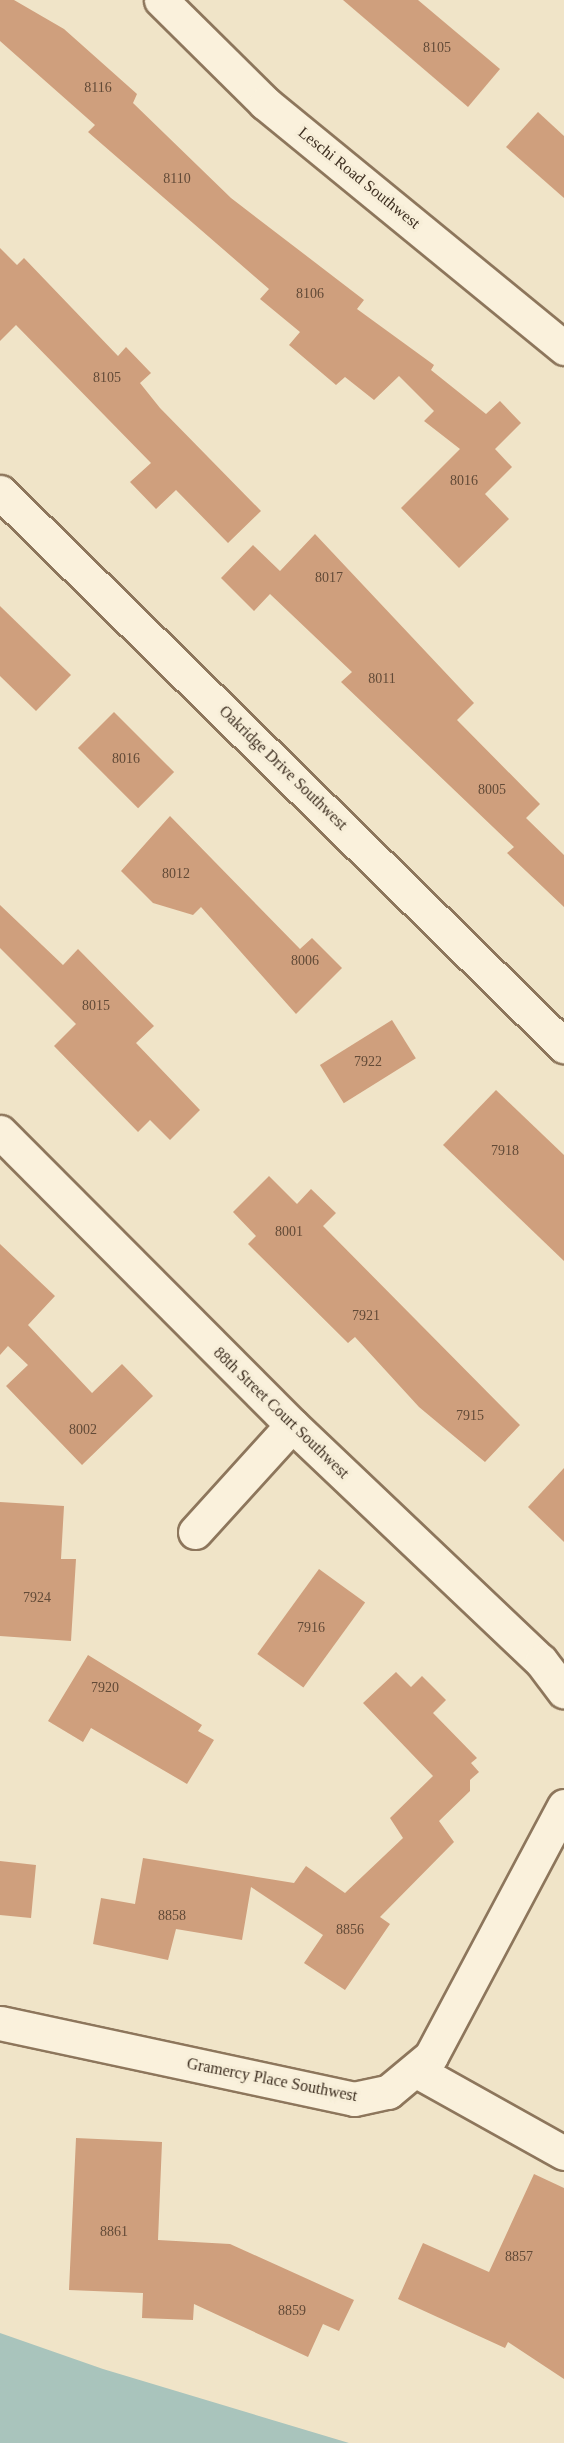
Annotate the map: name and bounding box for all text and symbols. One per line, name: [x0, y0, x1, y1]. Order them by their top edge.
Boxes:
house number: 8105: [423, 40, 451, 56]
house number: 8116: [84, 80, 112, 96]
street label: Leschi Road Southwest: [294, 123, 424, 233]
house number: 8110: [163, 171, 191, 187]
house number: 8106: [296, 286, 324, 302]
house number: 8105: [93, 370, 121, 386]
house number: 8016: [450, 473, 478, 489]
house number: 8017: [315, 570, 343, 586]
house number: 8011: [368, 671, 396, 687]
street label: Oakridge Drive Southwest: [215, 702, 351, 834]
house number: 8016: [112, 751, 140, 767]
house number: 8005: [478, 782, 506, 798]
house number: 8012: [162, 866, 190, 882]
house number: 8006: [291, 953, 319, 969]
house number: 8015: [82, 998, 110, 1014]
house number: 7922: [354, 1054, 382, 1070]
house number: 7918: [491, 1143, 519, 1159]
house number: 8001: [275, 1224, 303, 1240]
house number: 7921: [352, 1308, 380, 1324]
street label: 88th Street Court Southwest: [209, 1343, 353, 1483]
house number: 7915: [456, 1408, 484, 1424]
house number: 8002: [69, 1422, 97, 1438]
house number: 7924: [23, 1590, 51, 1606]
house number: 7916: [297, 1620, 325, 1636]
house number: 7920: [91, 1680, 119, 1696]
house number: 8858: [158, 1908, 186, 1924]
house number: 8856: [336, 1922, 364, 1938]
street label: Gramercy Place Southwest: [185, 2054, 359, 2106]
house number: 8861: [100, 2224, 128, 2240]
house number: 8857: [505, 2249, 533, 2265]
house number: 8859: [278, 2303, 306, 2319]

